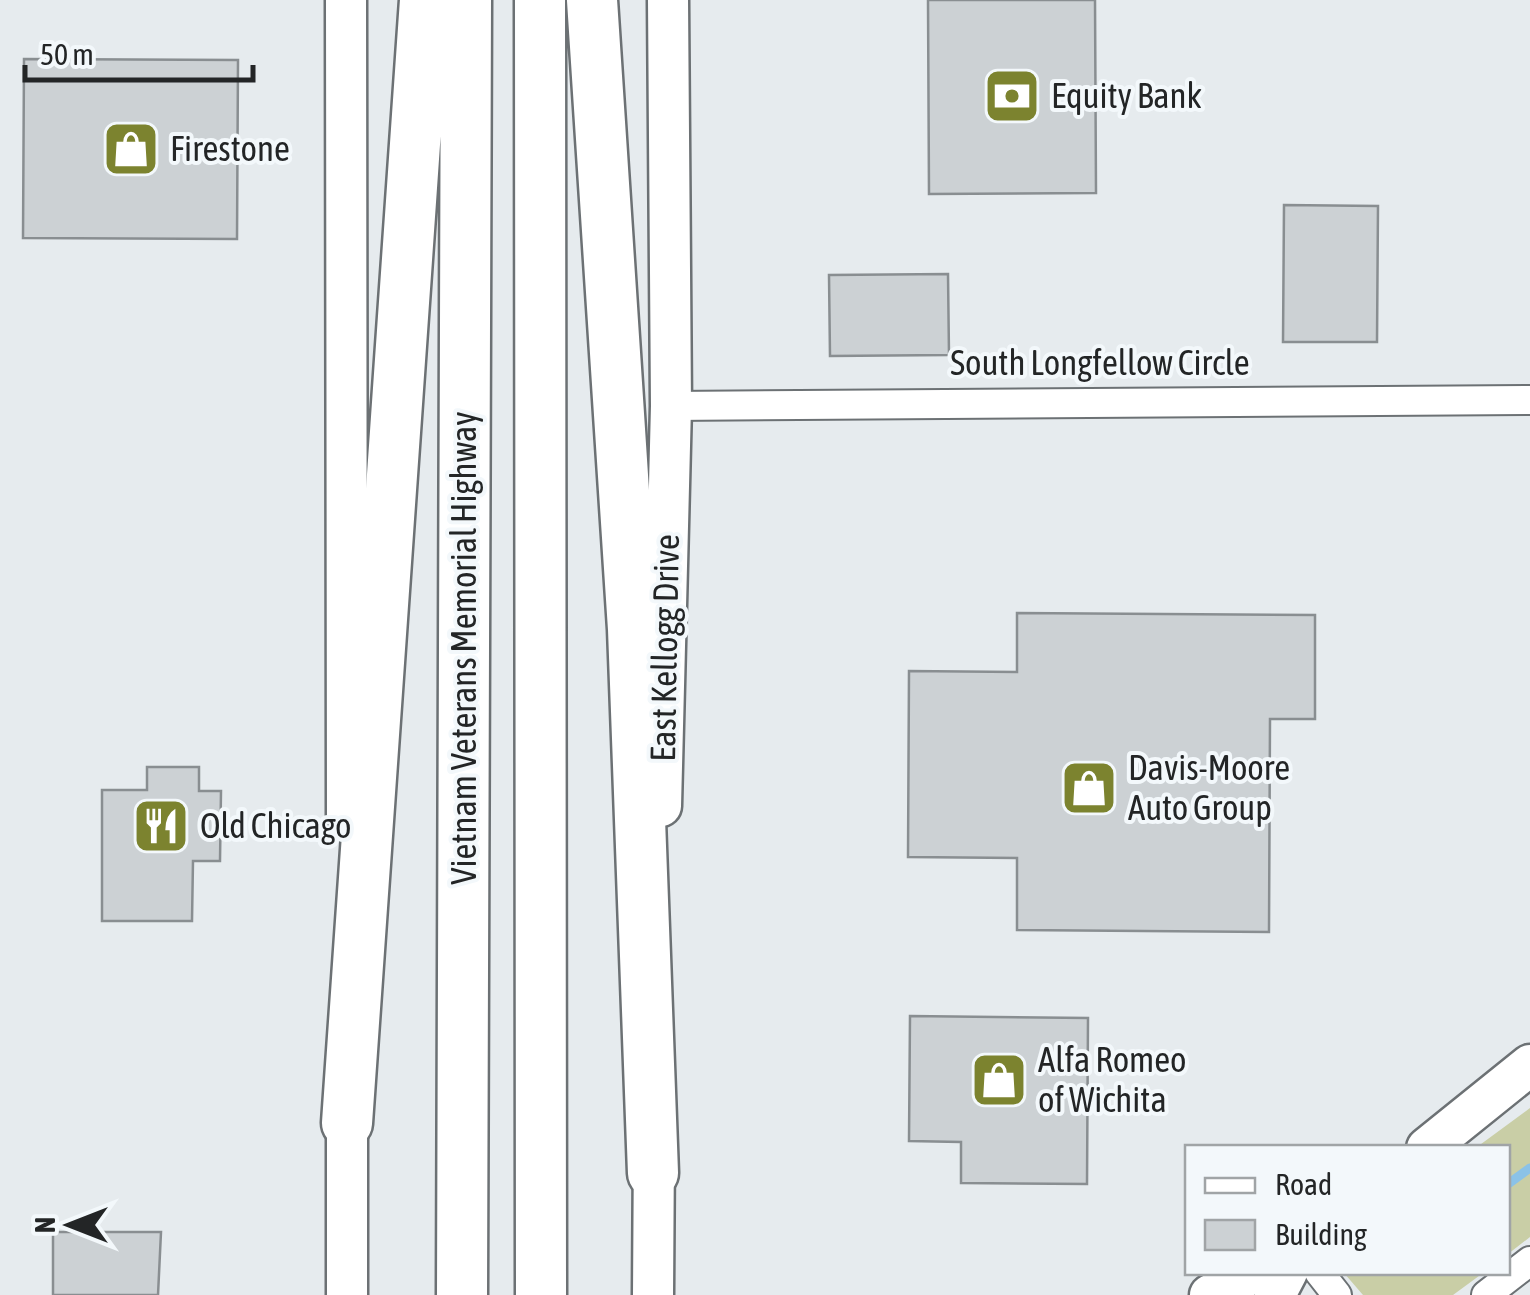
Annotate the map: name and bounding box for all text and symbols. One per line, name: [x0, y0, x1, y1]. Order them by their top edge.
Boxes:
scale bar: [25, 20, 252, 82]
text: 50 m: [40, 37, 94, 71]
bank icon: Equity Bank: [982, 66, 1042, 126]
place label: Equity Bank: [1051, 75, 1202, 115]
shop icon: Firestone: [101, 119, 161, 179]
place label: Firestone: [170, 128, 290, 168]
street label: South Longfellow Circle: [950, 342, 1250, 382]
street label: Vietnam Veterans Memorial Highway: [443, 411, 483, 885]
street label: East Kellogg Drive: [642, 534, 686, 762]
place label: Davis-Moore Auto Group: [1128, 747, 1290, 827]
shop icon: Davis-Moore Auto Group: [1059, 758, 1119, 818]
restaurant icon: Old Chicago: [131, 796, 191, 856]
place label: Old Chicago: [200, 805, 352, 845]
place label: Alfa Romeo of Wichita: [1038, 1039, 1186, 1119]
shop icon: Alfa Romeo of Wichita: [969, 1050, 1029, 1110]
legend: [1185, 1145, 1510, 1275]
text: Road: [1275, 1167, 1332, 1201]
north arrow: [20, 1175, 120, 1275]
text: N: [29, 1217, 61, 1233]
text: Building: [1275, 1217, 1367, 1251]

